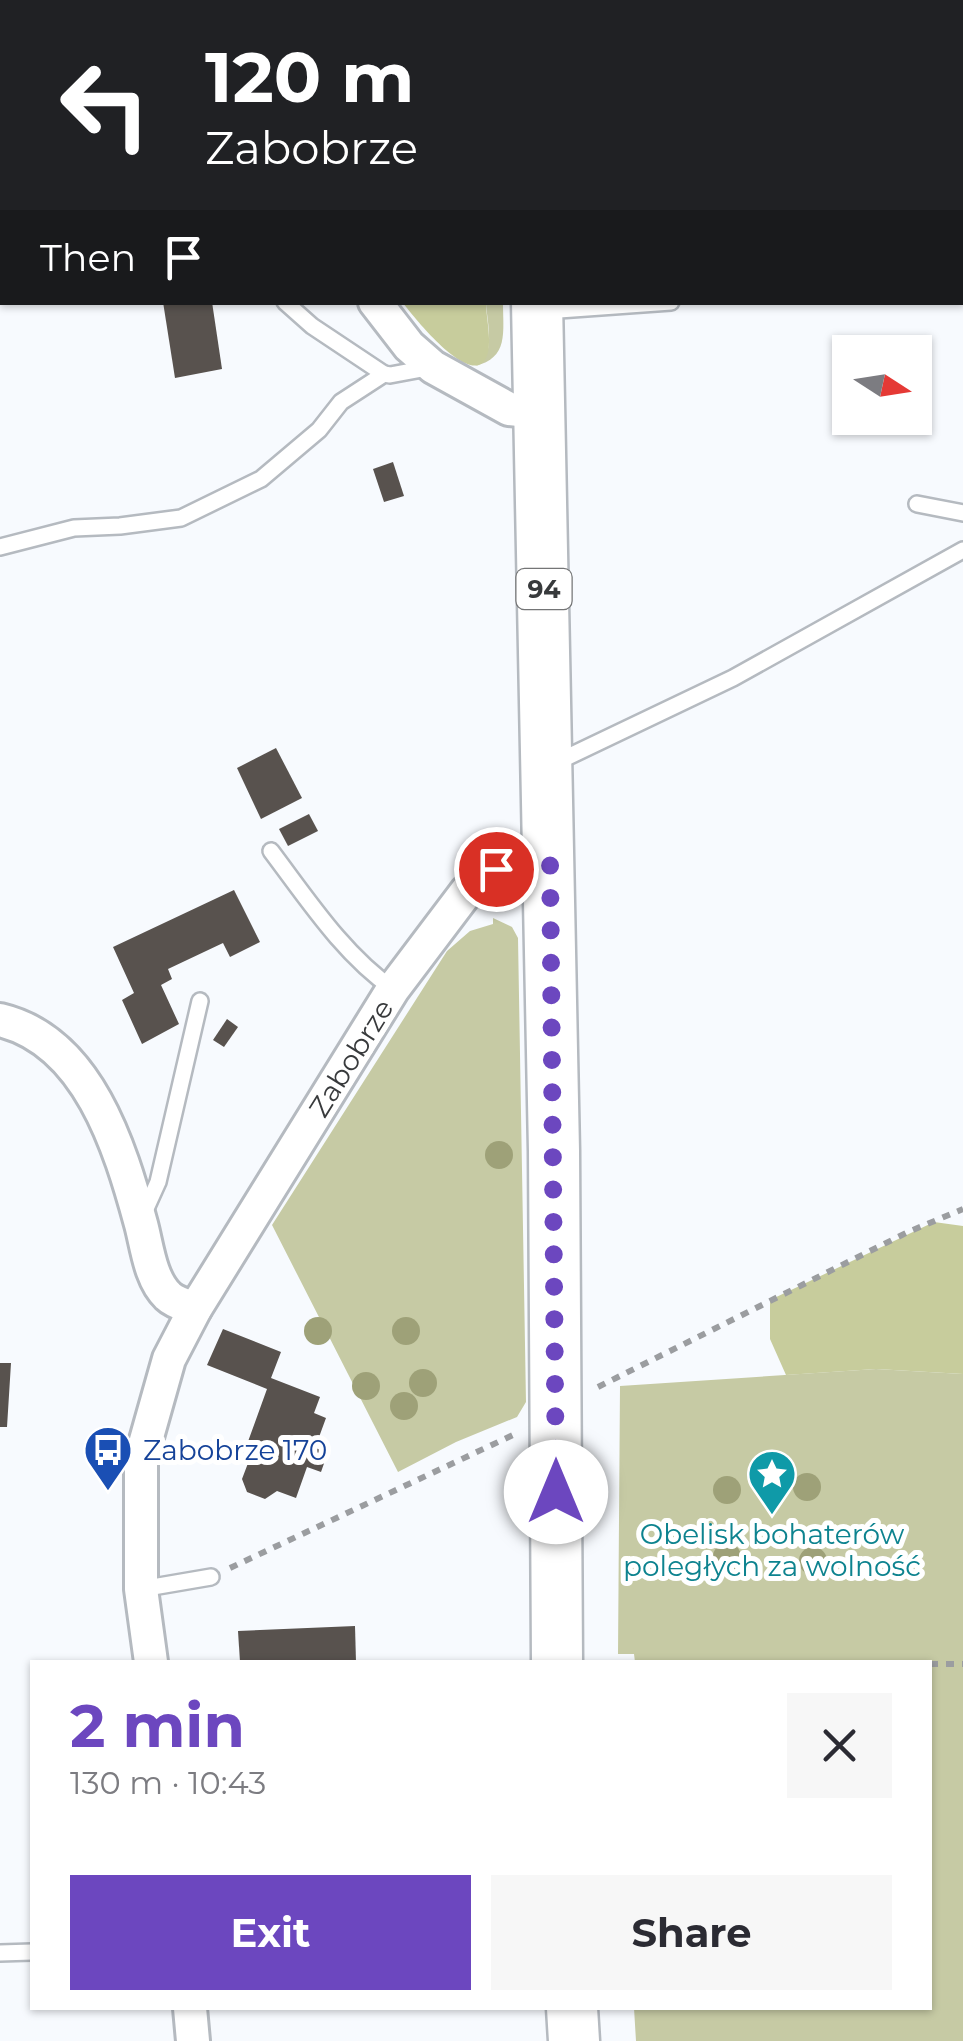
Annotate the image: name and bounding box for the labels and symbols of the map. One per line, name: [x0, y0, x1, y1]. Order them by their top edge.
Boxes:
north arrow: [832, 335, 932, 435]
road number: 94: [516, 569, 572, 609]
pin: [454, 827, 539, 912]
street label: Zabobrze: [301, 993, 401, 1123]
bus stop icon: Zabobrze 170: [82, 1424, 134, 1492]
place label: Zabobrze 170: [143, 1433, 327, 1467]
position arrow: [504, 1440, 608, 1544]
place icon: Obelisk bohaterów poległych za wolność: [746, 1448, 798, 1516]
place label: Obelisk bohaterów poległych za wolność: [623, 1517, 921, 1583]

